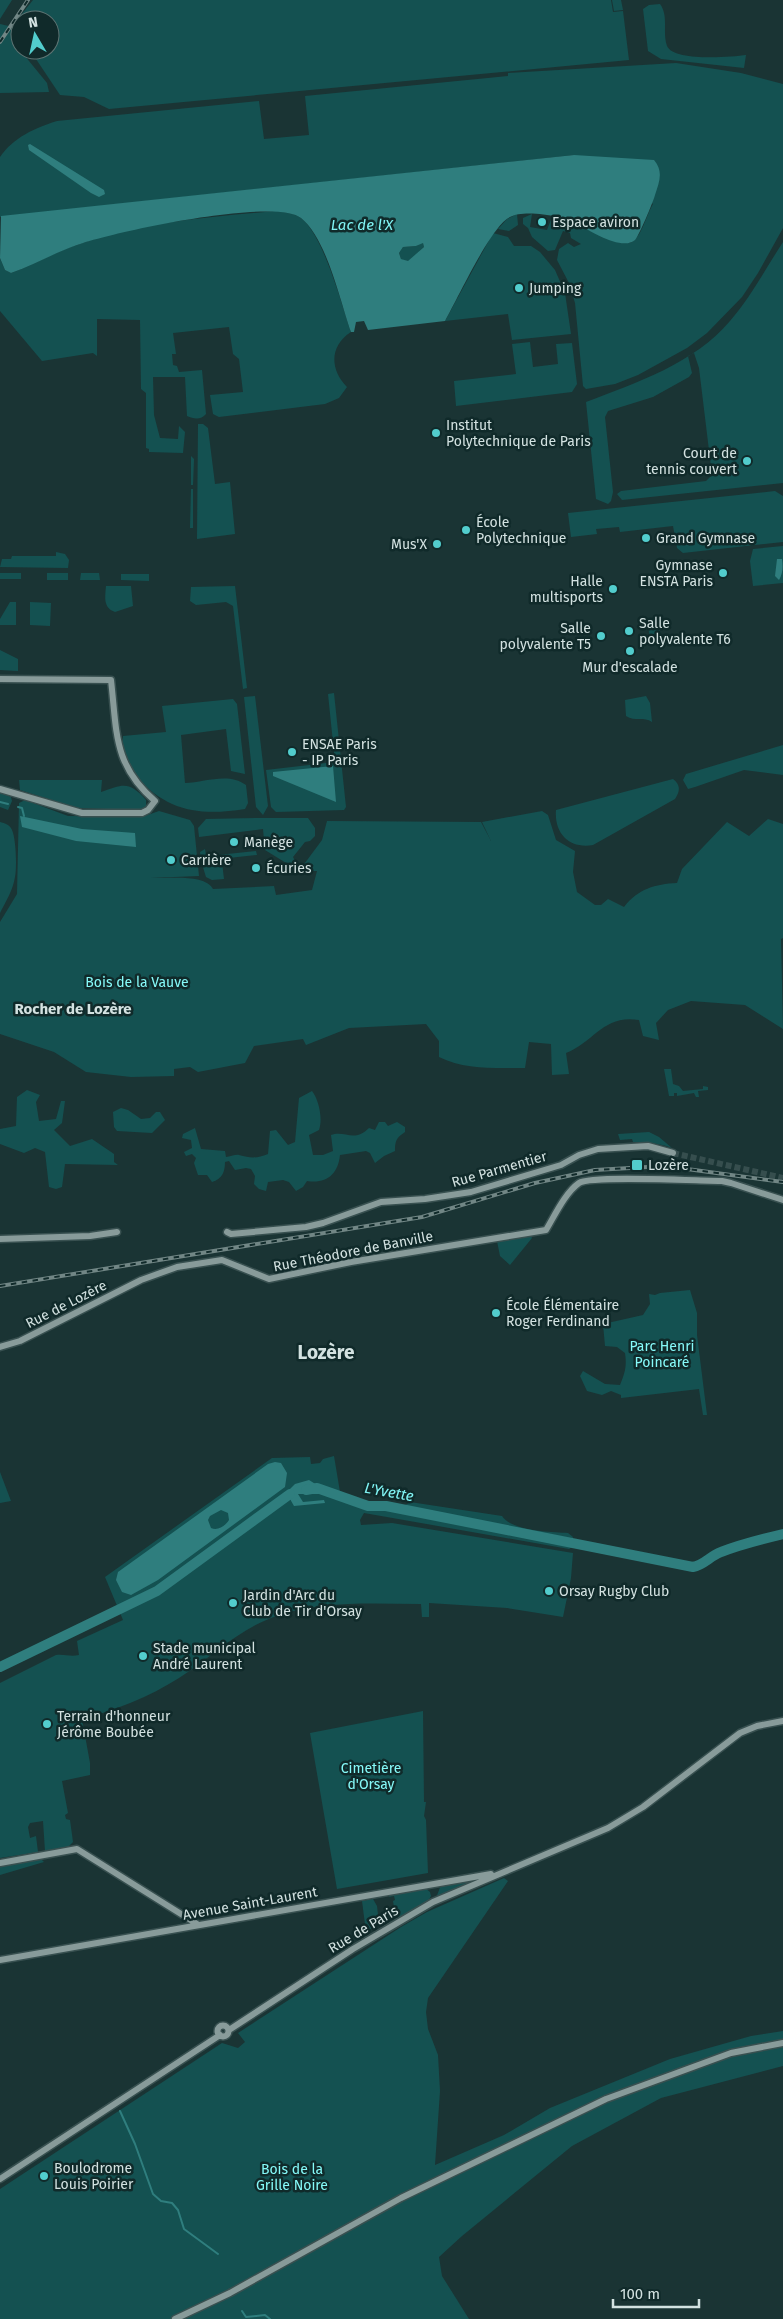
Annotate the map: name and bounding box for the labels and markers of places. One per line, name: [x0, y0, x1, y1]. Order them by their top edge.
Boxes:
place label: Espace aviron: [552, 214, 639, 231]
marker: Espace aviron: [536, 216, 548, 228]
place label: Jumping: [529, 280, 582, 297]
marker: Jumping: [513, 282, 525, 294]
place label: Institut Polytechnique de Paris: [446, 417, 591, 450]
marker: Institut Polytechnique de Paris: [430, 427, 442, 439]
place label: Court de tennis couvert: [646, 445, 738, 478]
marker: Court de tennis couvert: [741, 455, 753, 467]
place label: École Polytechnique: [476, 513, 566, 547]
marker: École Polytechnique: [460, 524, 472, 536]
place label: Grand Gymnase: [656, 530, 755, 547]
marker: Grand Gymnase: [640, 532, 652, 544]
place label: Mus'X: [391, 536, 427, 553]
marker: Mus'X: [431, 538, 443, 550]
place label: Gymnase ENSTA Paris: [639, 557, 713, 590]
marker: Gymnase ENSTA Paris: [717, 567, 729, 579]
place label: Halle multisports: [530, 573, 603, 606]
marker: Halle multisports: [607, 583, 619, 595]
place label: Salle polyvalente T6: [639, 615, 731, 648]
place label: Salle polyvalente T5: [499, 620, 591, 653]
marker: Salle polyvalente T6: [623, 625, 635, 637]
marker: Salle polyvalente T5: [595, 630, 607, 642]
marker: Mur d'escalade: [624, 645, 636, 657]
place label: Mur d'escalade: [582, 659, 678, 676]
place label: ENSAE Paris - IP Paris: [302, 736, 377, 769]
marker: ENSAE Paris - IP Paris: [286, 746, 298, 758]
place label: Manège: [244, 834, 293, 851]
marker: Manège: [228, 836, 240, 848]
place label: Carrière: [181, 852, 231, 869]
marker: Carrière: [165, 854, 177, 866]
place label: Écuries: [266, 859, 312, 877]
marker: Écuries: [250, 862, 262, 874]
place label: Lozère: [648, 1157, 689, 1174]
marker: Lozère: [630, 1158, 644, 1172]
place label: École Élémentaire Roger Ferdinand: [506, 1296, 619, 1330]
marker: École Élémentaire Roger Ferdinand: [490, 1307, 502, 1319]
place label: Orsay Rugby Club: [559, 1583, 669, 1600]
marker: Orsay Rugby Club: [543, 1585, 555, 1597]
place label: Jardin d'Arc du Club de Tir d'Orsay: [243, 1587, 362, 1620]
marker: Jardin d'Arc du Club de Tir d'Orsay: [227, 1597, 239, 1609]
place label: Stade municipal André Laurent: [153, 1640, 256, 1673]
marker: Stade municipal André Laurent: [137, 1650, 149, 1662]
place label: Terrain d'honneur Jérôme Boubée: [57, 1708, 171, 1741]
marker: Terrain d'honneur Jérôme Boubée: [41, 1718, 53, 1730]
place label: Boulodrome Louis Poirier: [54, 2160, 134, 2193]
marker: Boulodrome Louis Poirier: [38, 2170, 50, 2182]

